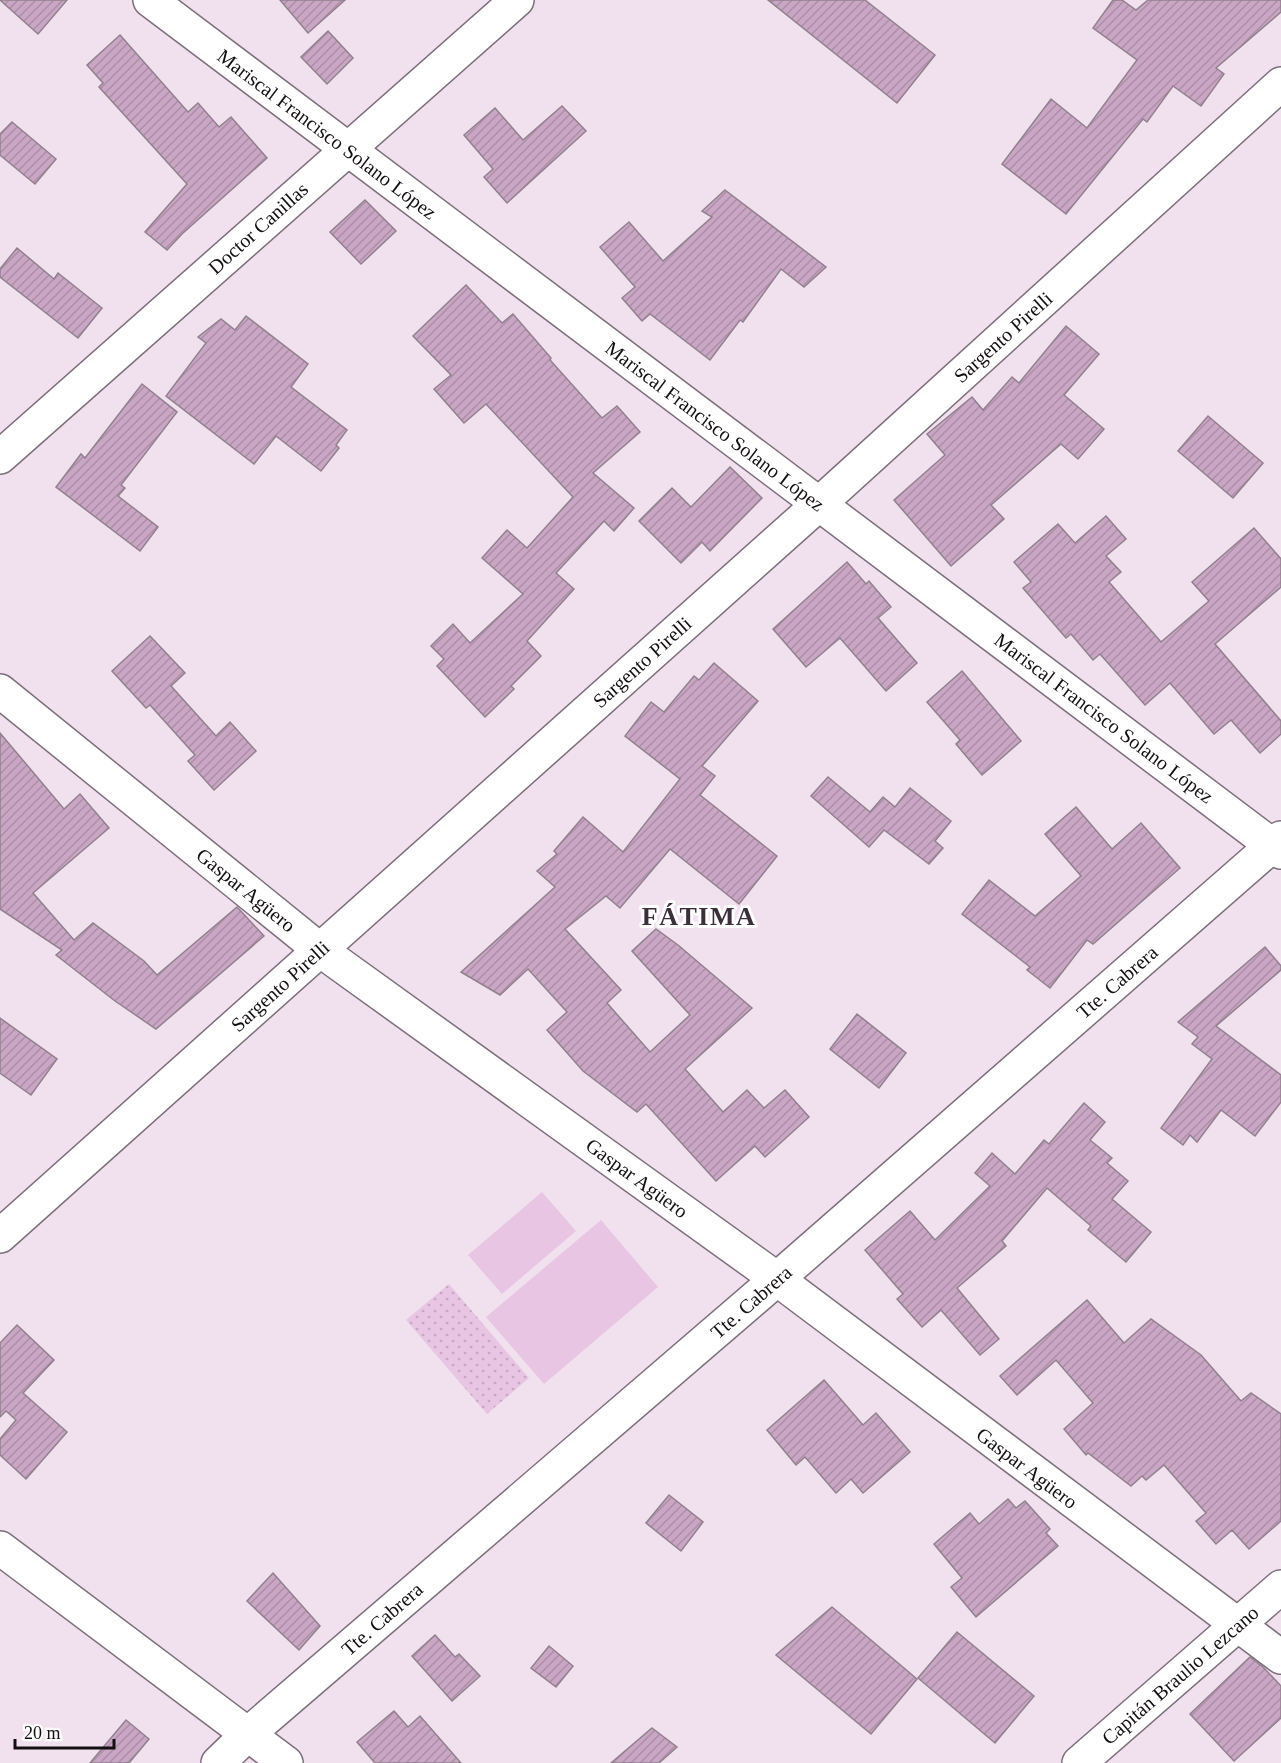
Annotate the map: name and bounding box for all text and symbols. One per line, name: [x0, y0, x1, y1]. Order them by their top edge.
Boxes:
street label: Mariscal Francisco Solano López: [213, 44, 441, 224]
street label: Doctor Canillas: [204, 178, 312, 278]
street label: Sargento Pirelli: [949, 287, 1058, 388]
street label: Mariscal Francisco Solano López: [601, 336, 829, 516]
street label: Sargento Pirelli: [588, 612, 697, 713]
street label: Mariscal Francisco Solano López: [990, 628, 1218, 808]
street label: Gaspar Agüero: [192, 844, 300, 937]
district label: FÁTIMA: [642, 902, 756, 931]
street label: Sargento Pirelli: [226, 936, 335, 1037]
street label: Tte. Cabrera: [1072, 941, 1162, 1023]
street label: Gaspar Agüero: [581, 1134, 692, 1223]
street label: Tte. Cabrera: [706, 1261, 796, 1343]
street label: Gaspar Agüero: [972, 1423, 1082, 1514]
street label: Tte. Cabrera: [337, 1578, 427, 1660]
street label: Capitán Braulio Lezcano: [1097, 1601, 1263, 1750]
scale bar: [15, 1712, 114, 1750]
text: 20 m: [24, 1723, 61, 1743]

